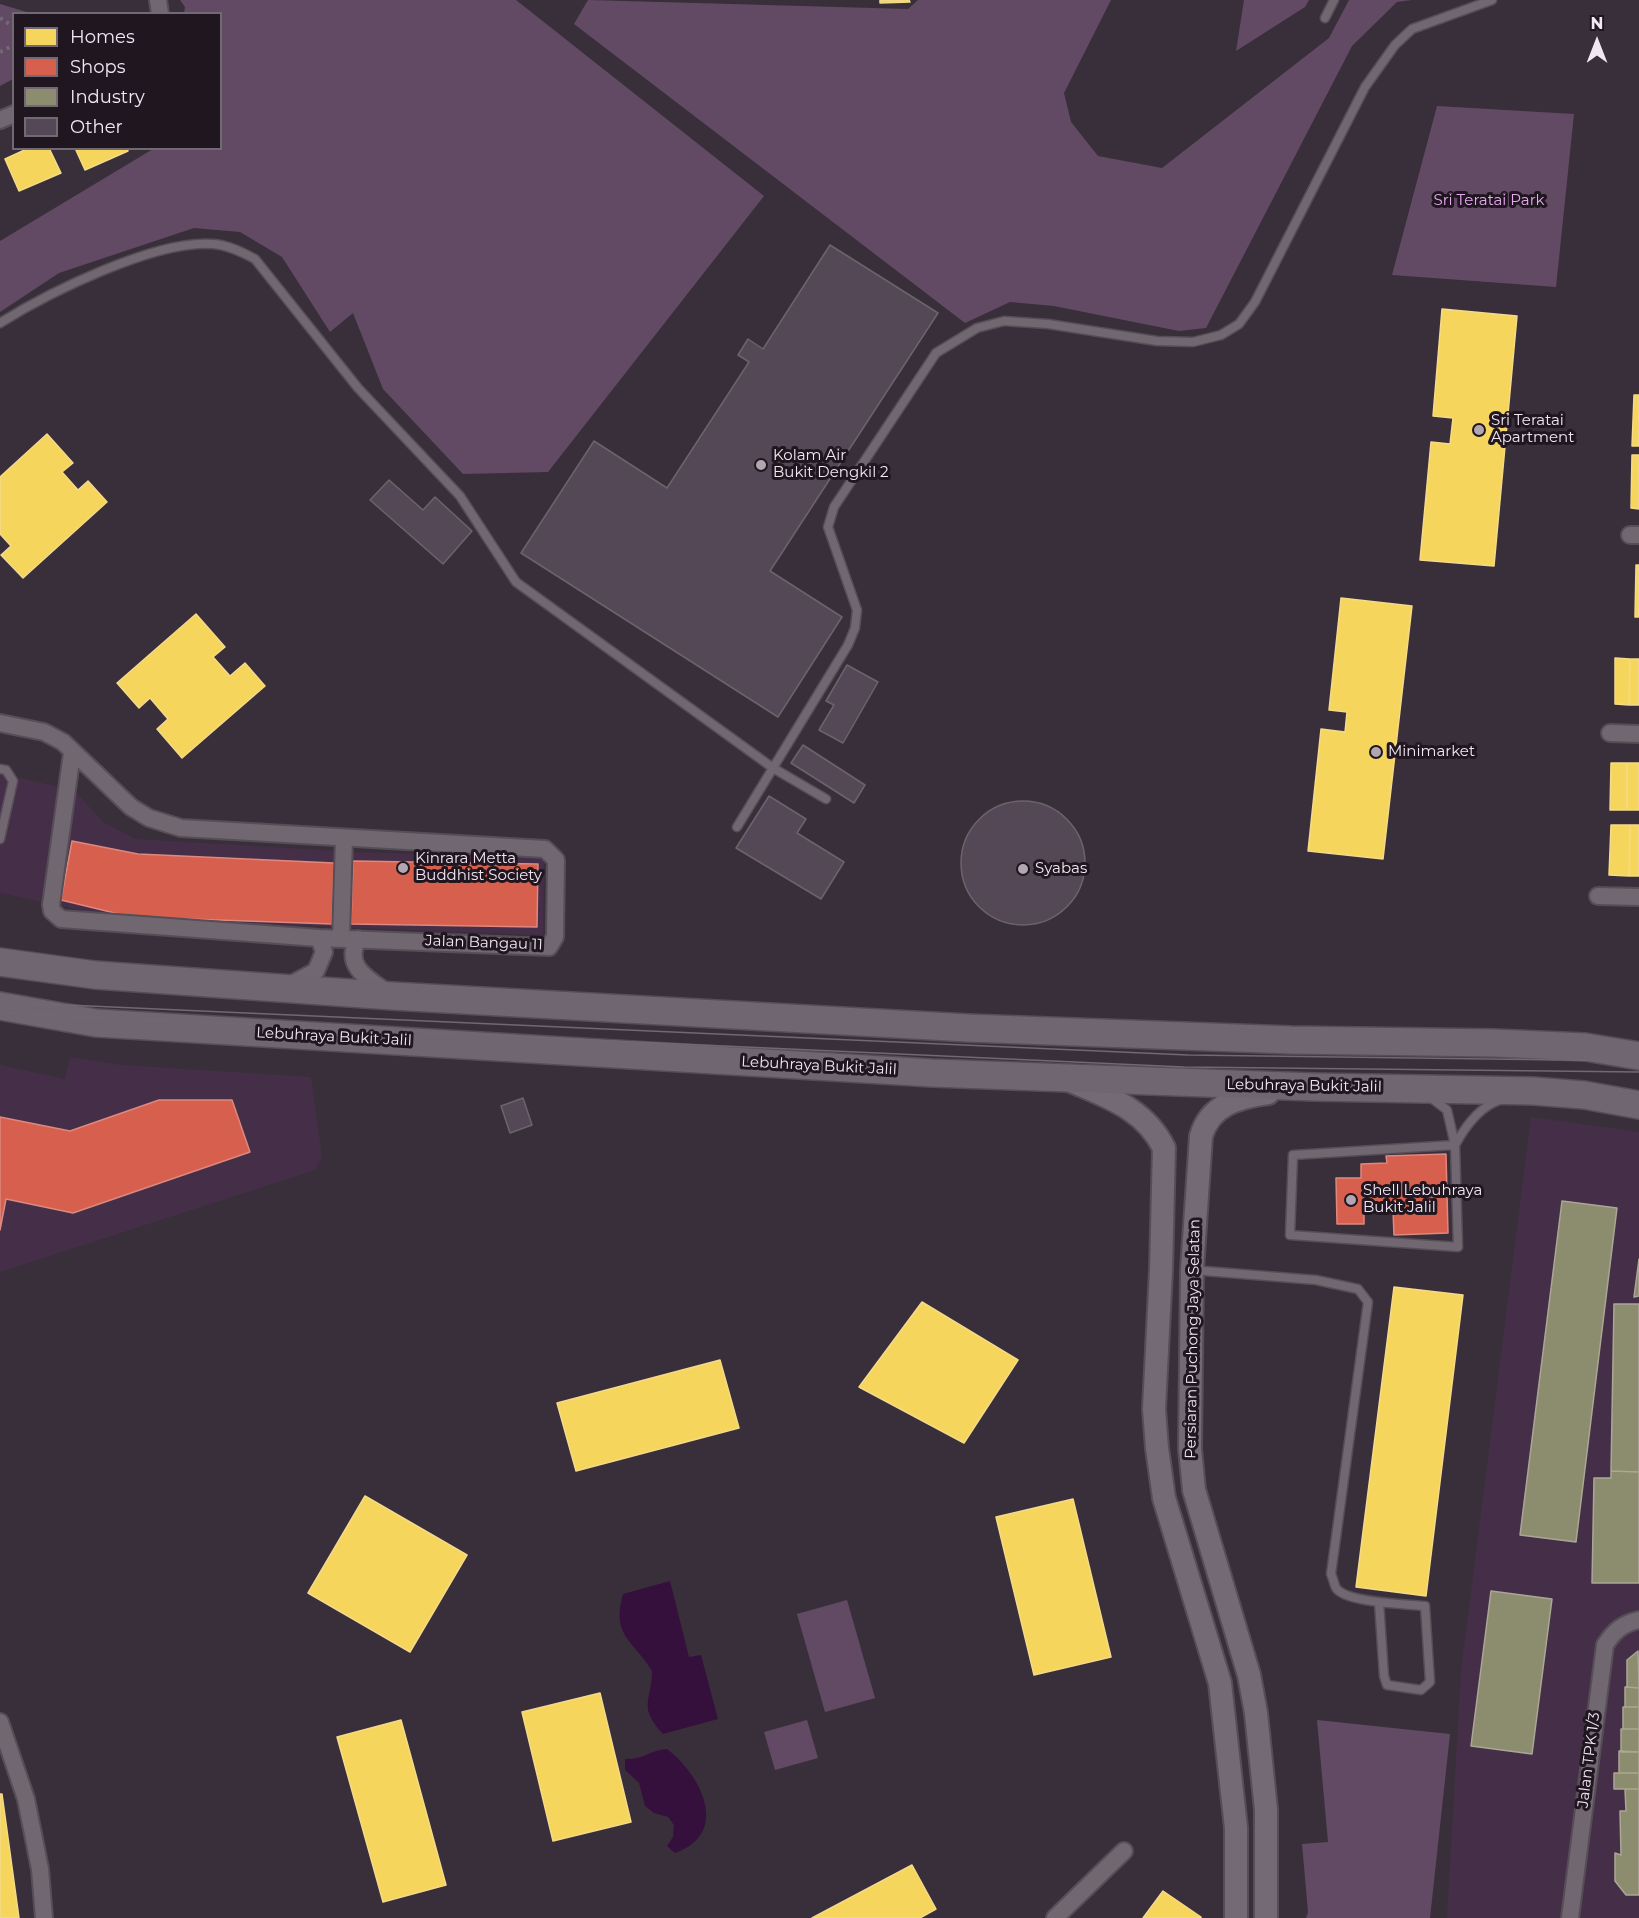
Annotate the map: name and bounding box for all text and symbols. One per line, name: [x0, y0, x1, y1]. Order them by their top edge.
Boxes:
legend: [12, 12, 222, 150]
north arrow: [1567, 12, 1627, 72]
text: N: [1591, 14, 1603, 33]
text: Homes: [70, 26, 135, 48]
text: Shops: [70, 56, 126, 78]
text: Industry: [70, 86, 145, 108]
text: Other: [70, 116, 123, 138]
park label: Sri Teratai Park: [1433, 192, 1545, 210]
place label: Sri Teratai Apartment: [1491, 412, 1574, 447]
marker: Sri Teratai Apartment: [1472, 423, 1486, 437]
place label: Kolam Air Bukit Dengkil 2: [773, 447, 889, 482]
marker: Kolam Air Bukit Dengkil 2: [754, 458, 768, 472]
place label: Minimarket: [1388, 743, 1475, 761]
marker: Minimarket: [1369, 745, 1383, 759]
place label: Kinrara Metta Buddhist Society: [415, 850, 542, 885]
place label: Syabas: [1035, 860, 1087, 878]
marker: Kinrara Metta Buddhist Society: [396, 861, 410, 875]
marker: Syabas: [1016, 862, 1030, 876]
street label: Jalan Bangau 11: [425, 932, 543, 954]
street label: Lebuhraya Bukit Jalil: [256, 1024, 412, 1050]
street label: Lebuhraya Bukit Jalil: [741, 1053, 897, 1079]
street label: Lebuhraya Bukit Jalil: [1226, 1076, 1382, 1096]
place label: Shell Lebuhraya Bukit Jalil: [1363, 1182, 1482, 1217]
marker: Shell Lebuhraya Bukit Jalil: [1344, 1193, 1358, 1207]
street label: Persiaran Puchong Jaya Selatan: [1182, 1219, 1204, 1459]
street label: Jalan TPK 1/3: [1574, 1711, 1604, 1809]

